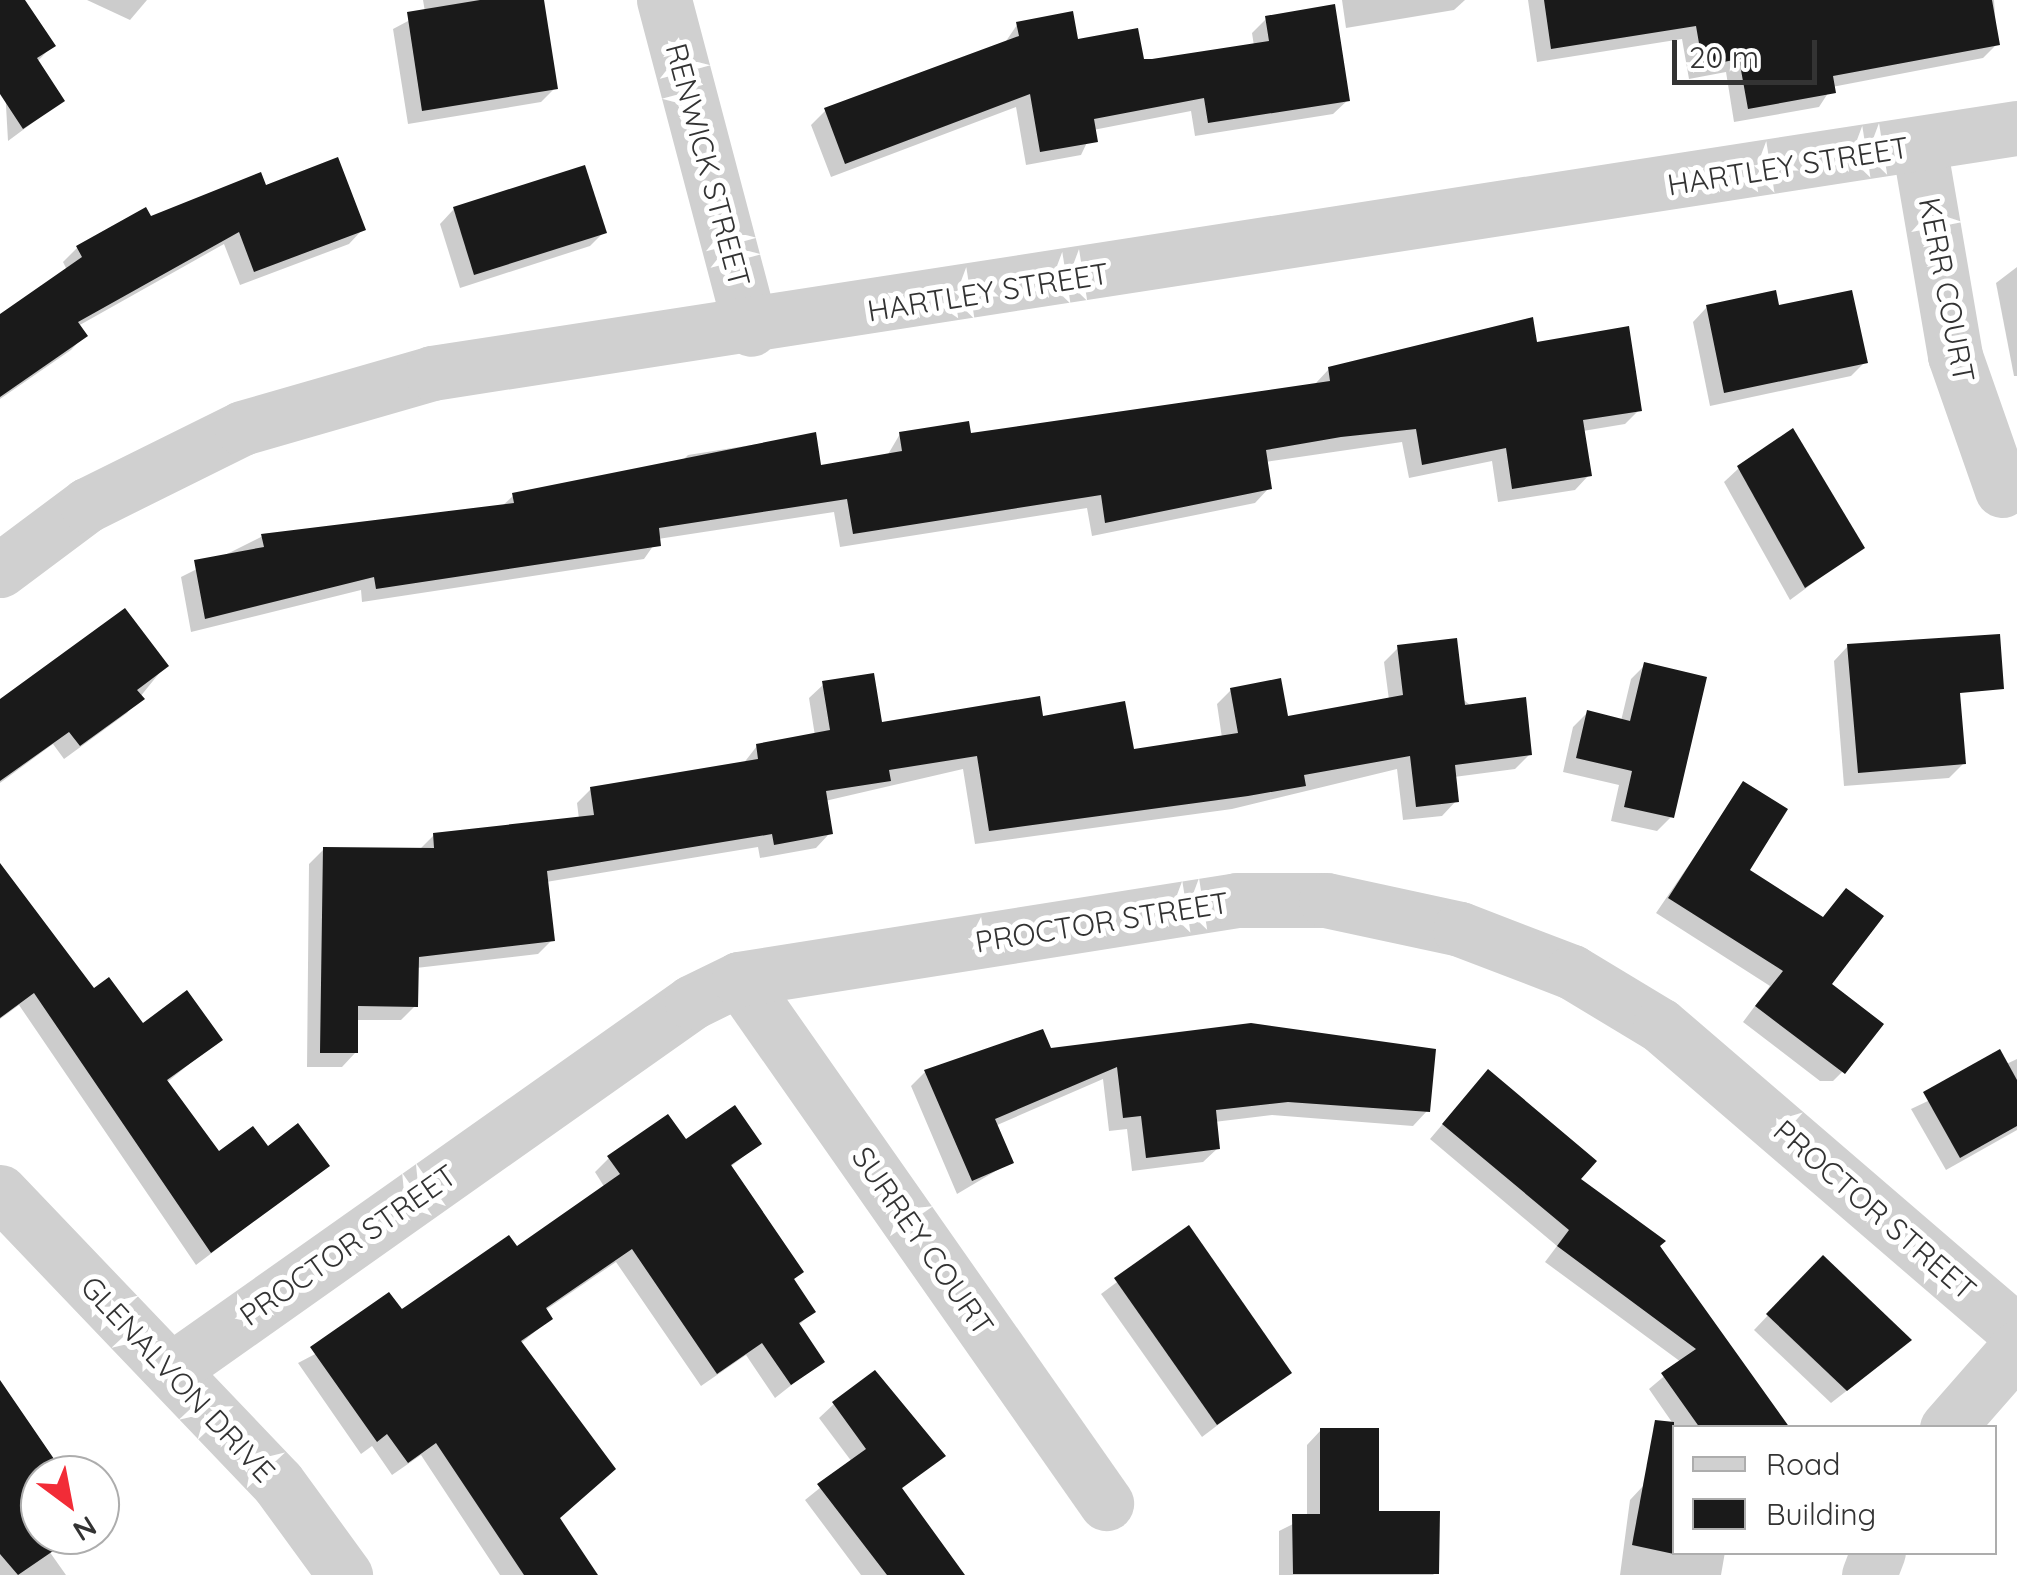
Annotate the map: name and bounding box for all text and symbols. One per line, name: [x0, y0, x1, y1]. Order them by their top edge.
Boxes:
scale bar: [1677, 20, 1822, 82]
text: 20 m: [1689, 38, 1759, 76]
street label: RENWICK STREET: [658, 39, 758, 291]
street label: HARTLEY STREET: [1665, 129, 1911, 203]
street label: KERR COURT: [1911, 195, 1983, 385]
street label: HARTLEY STREET: [865, 255, 1111, 329]
street label: PROCTOR STREET: [973, 884, 1231, 960]
street label: PROCTOR STREET: [1766, 1112, 1984, 1308]
street label: SURREY COURT: [845, 1140, 1001, 1342]
street label: PROCTOR STREET: [233, 1157, 463, 1333]
street label: GLENALVON DRIVE: [73, 1269, 283, 1489]
legend: [1672, 1425, 1997, 1555]
text: Road: [1766, 1445, 1840, 1483]
north arrow: [20, 1455, 120, 1555]
text: Building: [1766, 1495, 1876, 1533]
text: N: [67, 1509, 103, 1549]

